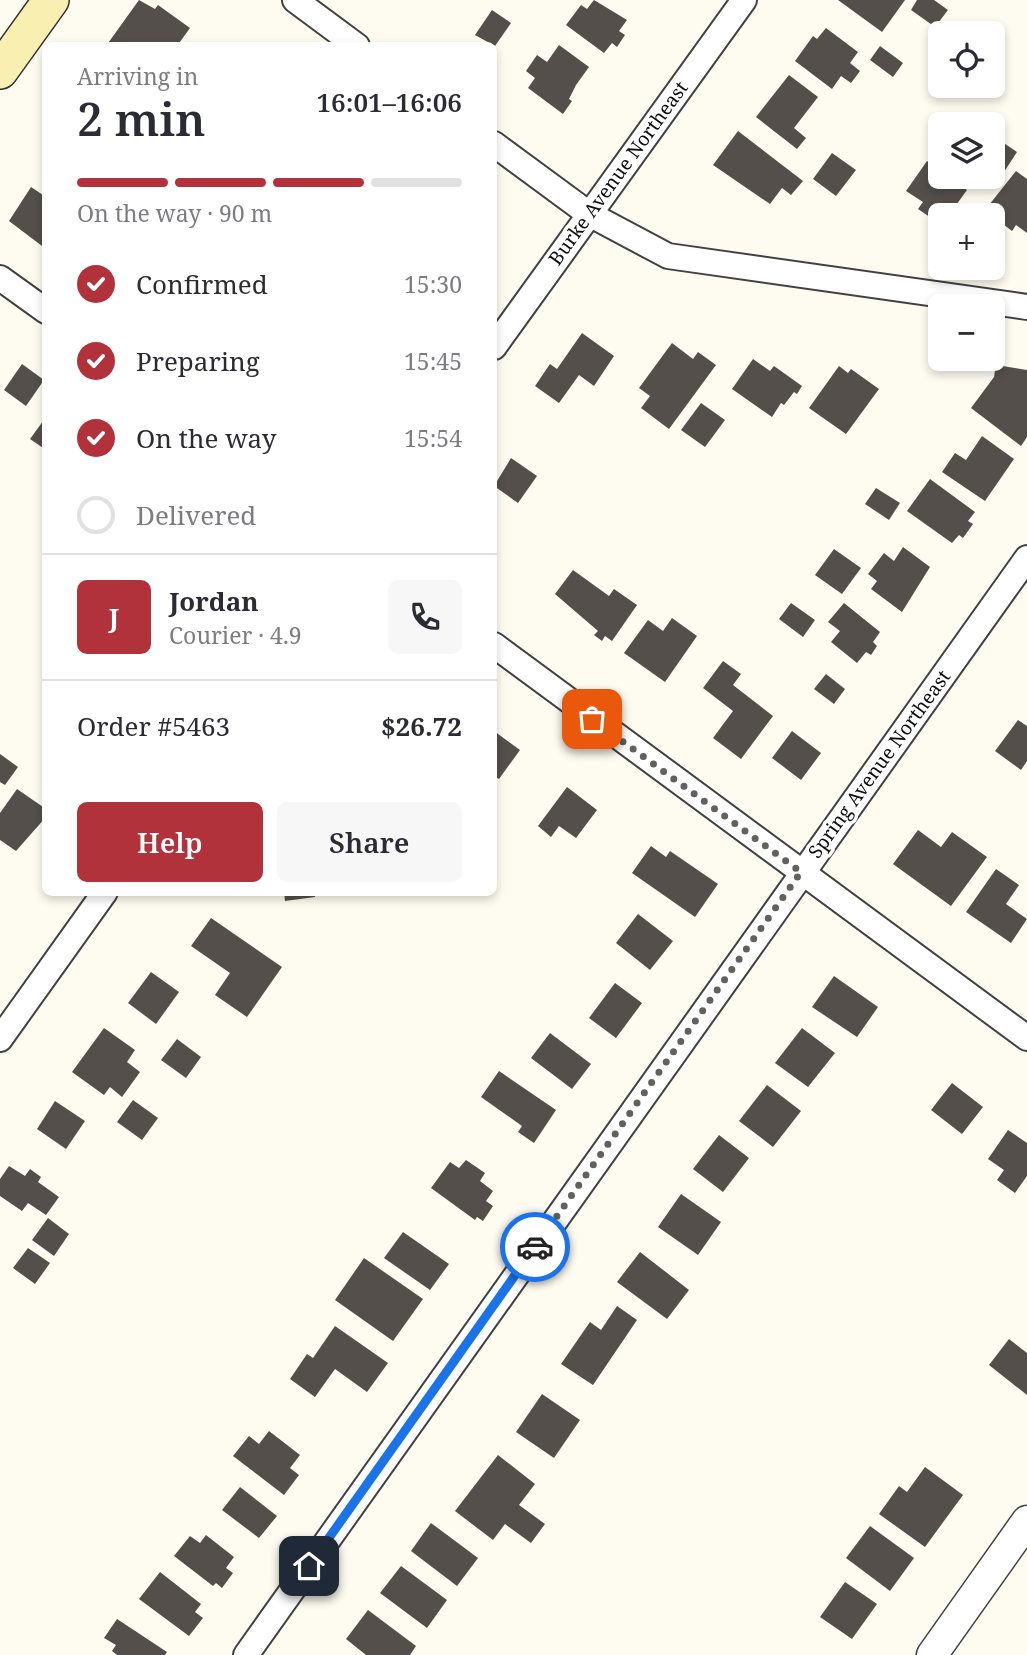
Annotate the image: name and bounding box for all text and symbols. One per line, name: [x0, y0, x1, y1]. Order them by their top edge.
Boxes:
map controls: [928, 21, 1005, 371]
button: locate: [928, 21, 1005, 98]
text: Arriving in: [77, 60, 198, 92]
street label: Burke Avenue Northeast: [542, 76, 694, 270]
text: 16:01–16:06: [316, 84, 462, 120]
text: 2 min: [77, 87, 205, 149]
button: layers: [928, 112, 1005, 189]
text: On the way · 90 m: [77, 197, 272, 229]
button: +: [928, 203, 1005, 280]
icon: check: [77, 265, 115, 303]
text: Confirmed: [136, 266, 268, 302]
text: 15:30: [404, 268, 462, 300]
button: −: [928, 294, 1005, 371]
icon: check: [77, 342, 115, 380]
text: Preparing: [136, 343, 260, 379]
text: 15:45: [404, 345, 462, 377]
icon: check: [77, 419, 115, 457]
text: On the way: [136, 420, 276, 456]
text: 15:54: [404, 422, 462, 454]
text: Delivered: [136, 497, 256, 533]
button: phone: [388, 580, 462, 654]
text: Jordan: [169, 583, 259, 619]
text: J: [109, 599, 119, 635]
text: Courier · 4.9: [169, 619, 302, 651]
street label: Spring Avenue Northeast: [802, 664, 956, 863]
pin: [562, 689, 622, 749]
icon: bag: [573, 700, 611, 738]
text: Order #5463: [77, 708, 230, 744]
text: $26.72: [381, 708, 462, 744]
button: Help: [77, 802, 263, 882]
button: Share: [277, 802, 462, 882]
courier: [500, 1212, 570, 1282]
icon: car: [516, 1228, 554, 1266]
pin: [279, 1536, 339, 1596]
icon: home: [290, 1547, 328, 1585]

